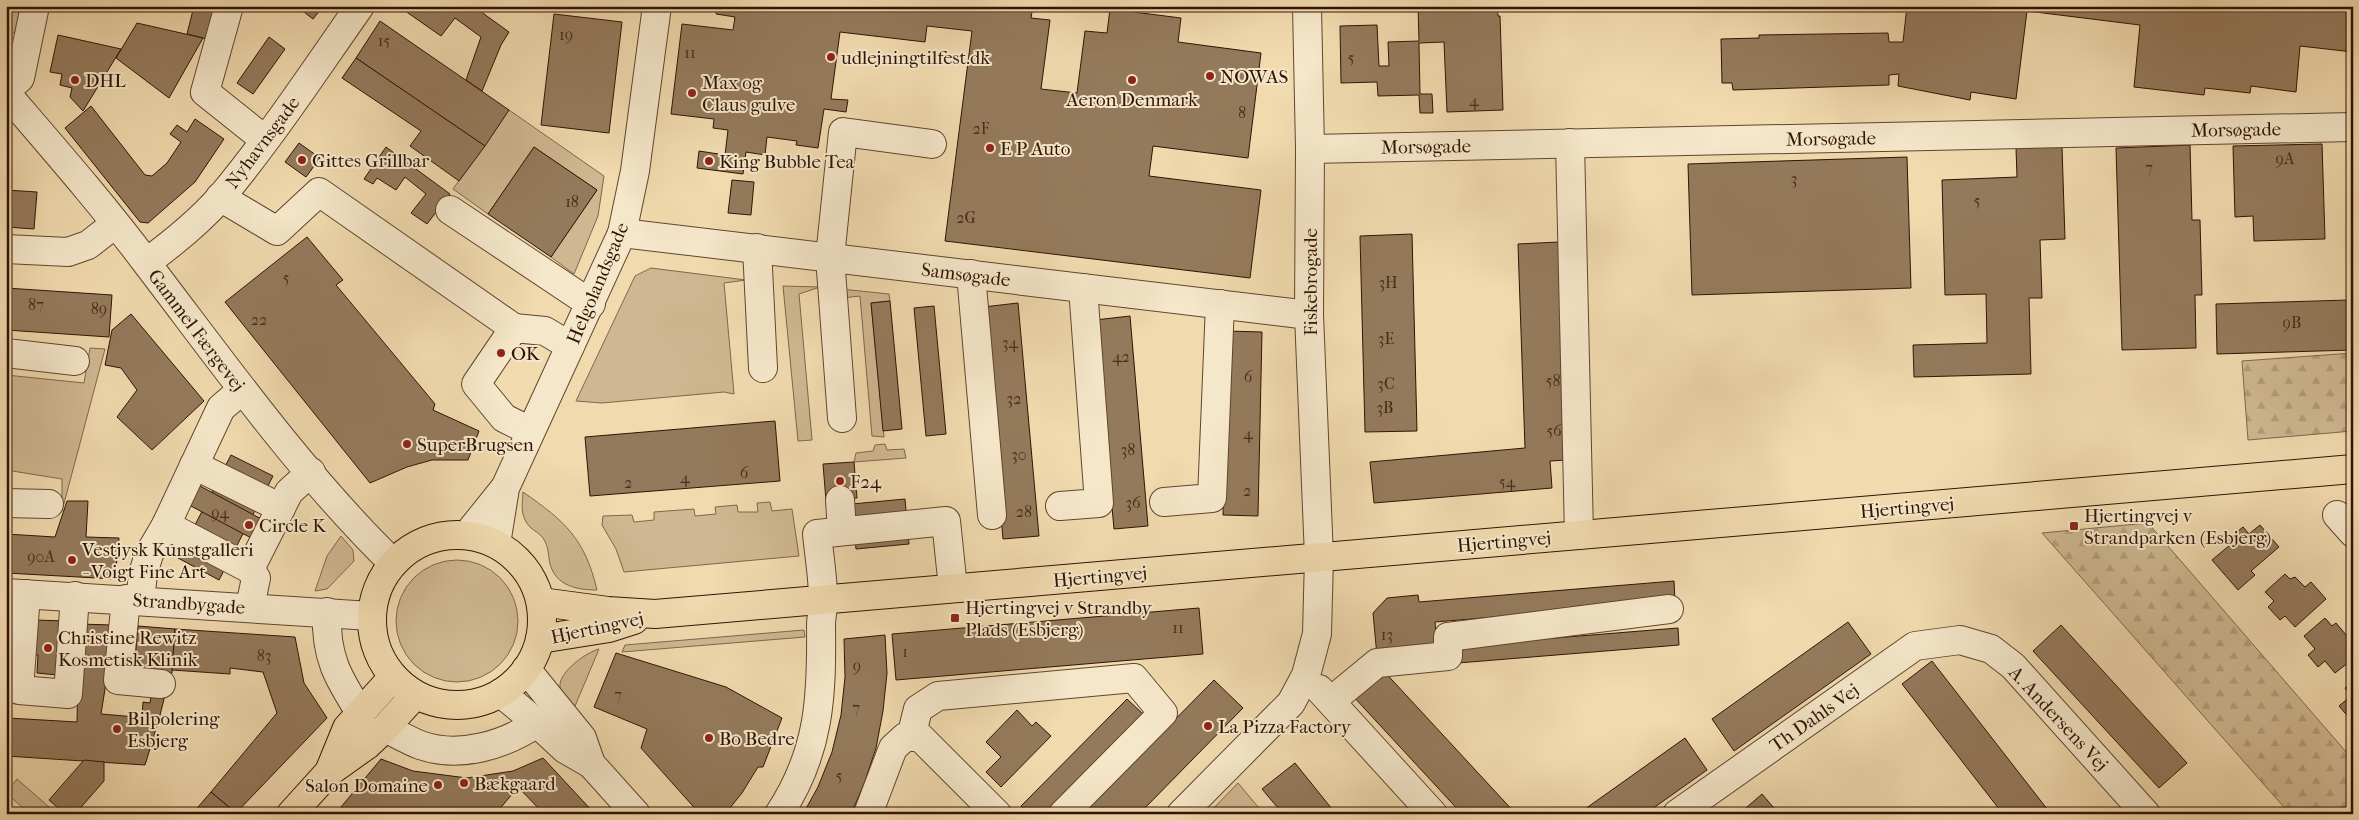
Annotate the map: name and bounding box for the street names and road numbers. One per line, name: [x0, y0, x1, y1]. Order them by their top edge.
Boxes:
street label: Nyhavnsgade: [221, 92, 305, 193]
street label: Morsøgade: [2191, 118, 2281, 142]
street label: Morsøgade: [1786, 127, 1876, 151]
street label: Morsøgade: [1381, 135, 1471, 159]
street label: Helgolandsgade: [562, 219, 633, 347]
street label: Fiskebrogade: [1300, 228, 1322, 336]
street label: Samsøgade: [920, 259, 1012, 291]
street label: Gammel Færgevej: [143, 265, 249, 396]
street label: Hjertingvej: [1859, 493, 1955, 523]
street label: Hjertingvej: [1456, 527, 1552, 557]
street label: Hjertingvej: [1052, 562, 1148, 592]
street label: Strandbygade: [132, 589, 246, 619]
street label: Hjertingvej: [549, 607, 646, 649]
street label: A. Andersens Vej: [2003, 661, 2113, 776]
street label: Th Dahls Vej: [1766, 679, 1863, 757]

